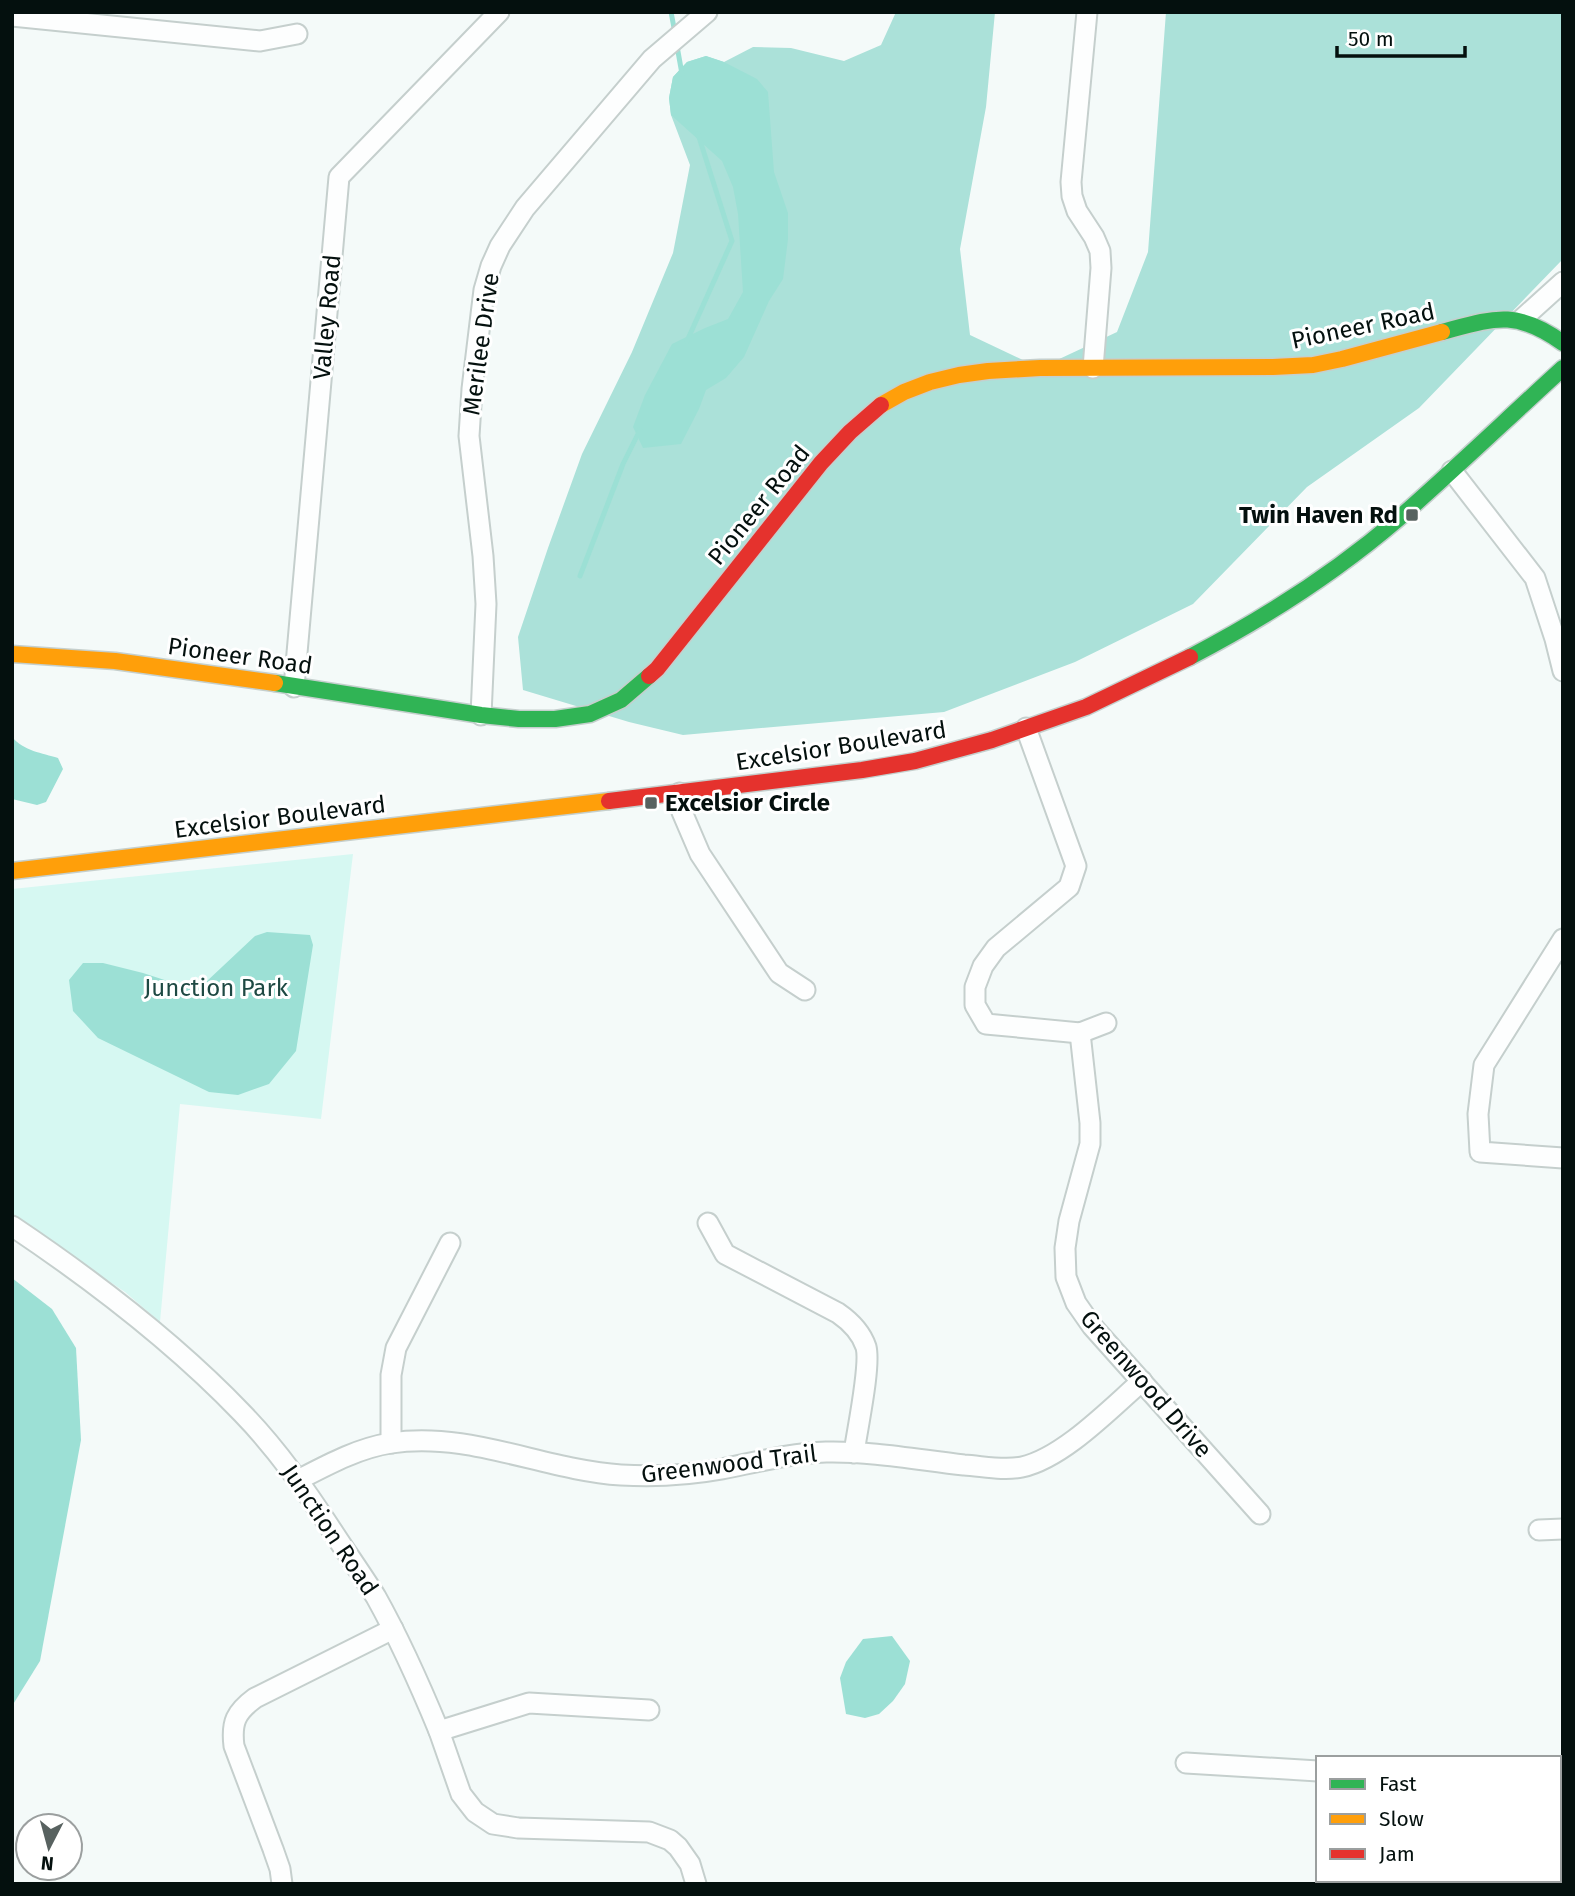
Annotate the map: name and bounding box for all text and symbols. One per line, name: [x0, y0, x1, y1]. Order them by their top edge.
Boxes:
scale bar: [1337, 14, 1465, 58]
text: 50 m: [1348, 26, 1394, 52]
street label: Valley Road: [308, 253, 346, 381]
street label: Merilee Drive: [457, 271, 505, 417]
street label: Pioneer Road: [1289, 297, 1437, 355]
street label: Pioneer Road: [702, 439, 816, 571]
place label: Twin Haven Rd: [1239, 501, 1398, 529]
marker: Twin Haven Rd: [1404, 507, 1420, 523]
street label: Pioneer Road: [166, 632, 314, 680]
street label: Excelsior Boulevard: [734, 716, 948, 776]
place label: Excelsior Circle: [665, 789, 830, 817]
street label: Excelsior Boulevard: [173, 790, 387, 844]
marker: Excelsior Circle: [643, 795, 659, 811]
park label: Junction Park: [144, 974, 289, 1002]
street label: Greenwood Drive: [1074, 1305, 1218, 1463]
street label: Greenwood Trail: [640, 1439, 818, 1489]
street label: Junction Road: [276, 1459, 384, 1601]
legend: [1316, 1756, 1561, 1882]
text: Fast: [1379, 1771, 1417, 1797]
text: Slow: [1379, 1806, 1424, 1832]
north arrow: [14, 1812, 84, 1882]
text: Jam: [1379, 1841, 1415, 1867]
text: N: [40, 1851, 55, 1876]

